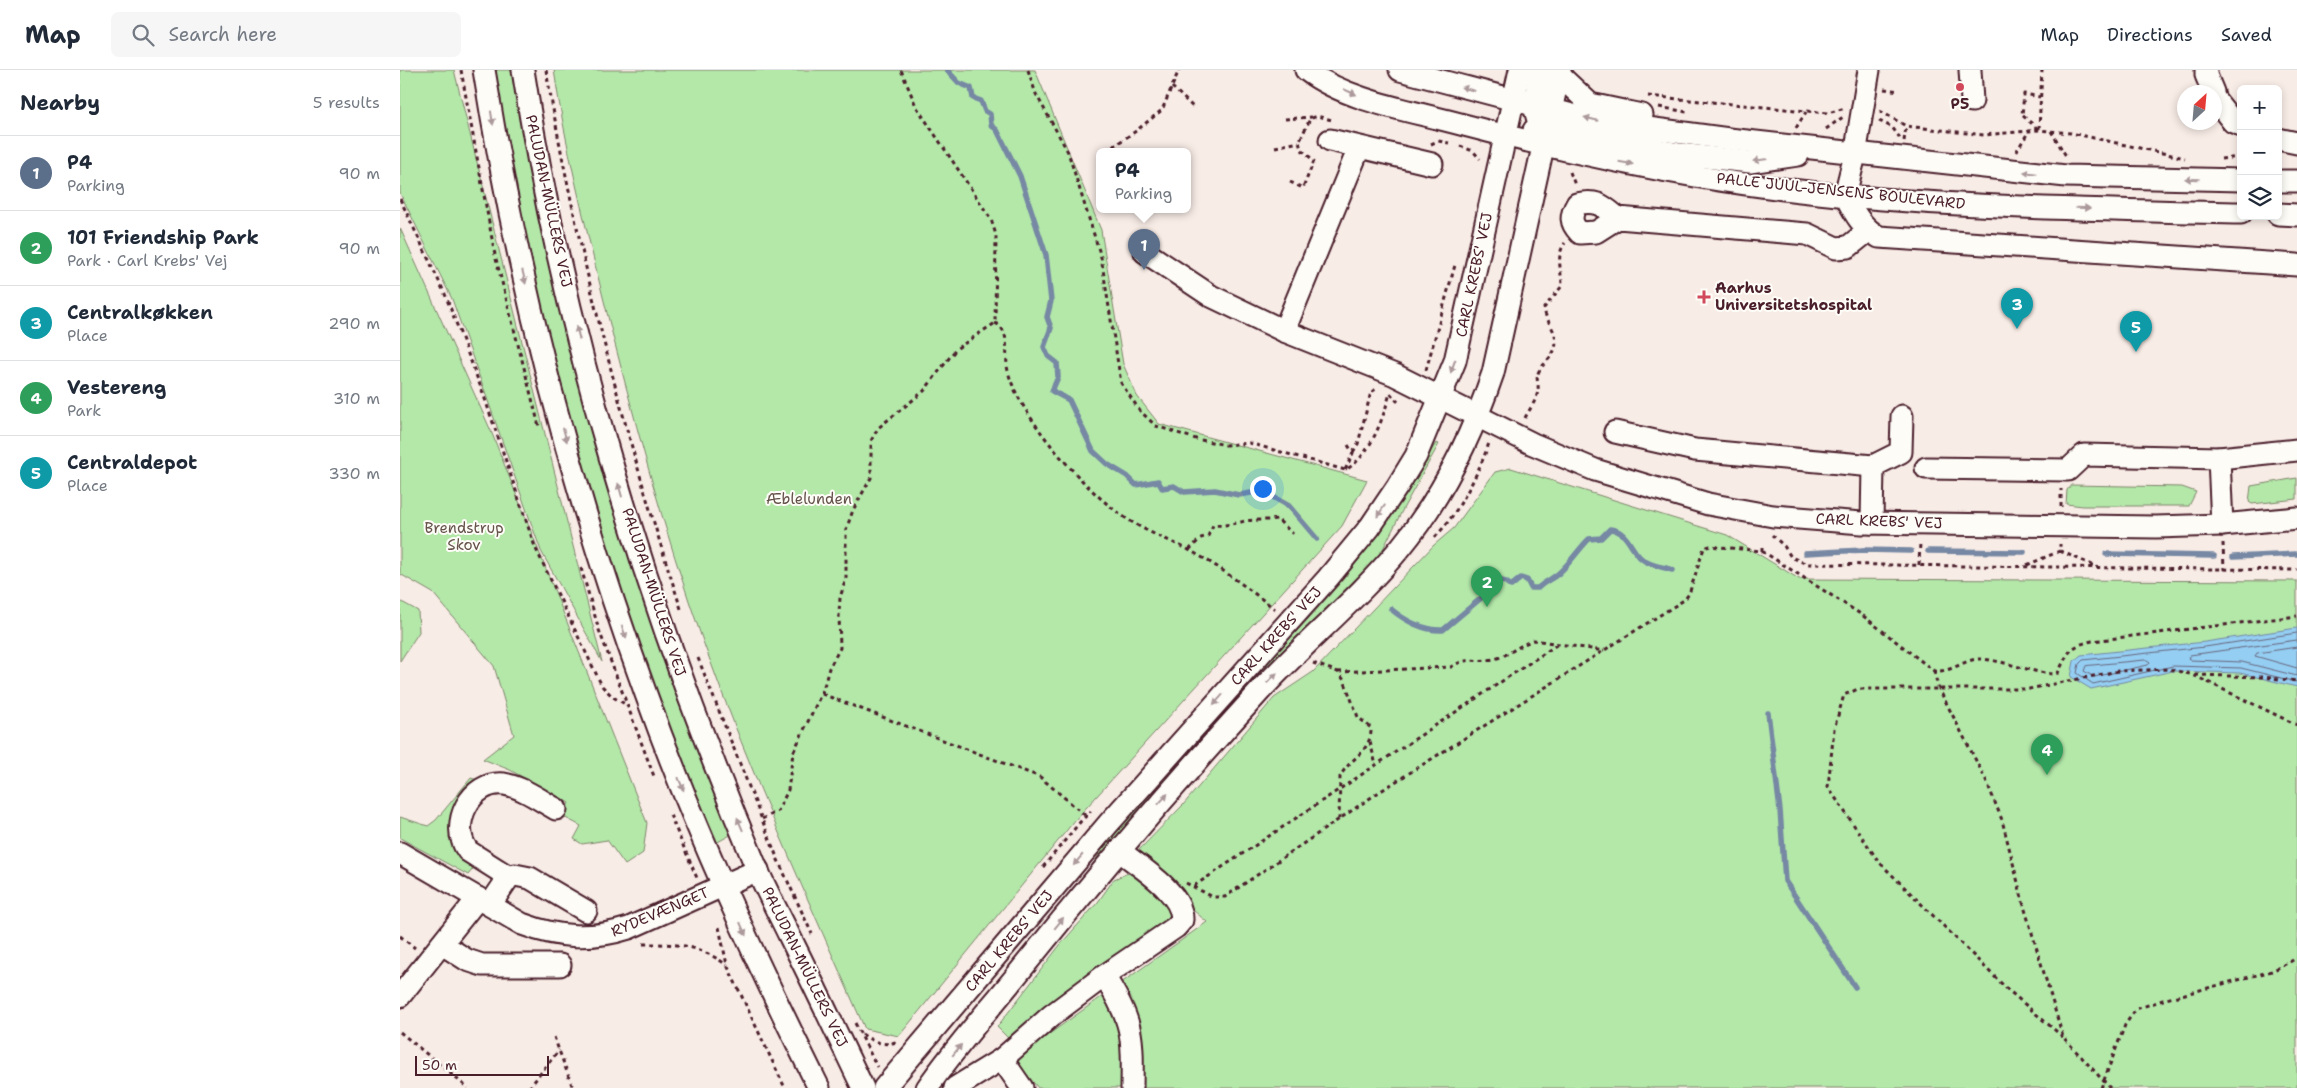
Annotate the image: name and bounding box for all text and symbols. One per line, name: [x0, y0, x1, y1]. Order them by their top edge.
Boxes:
search box: [111, 12, 461, 57]
text: Map: [25, 19, 81, 51]
icon: search: [129, 21, 157, 49]
text: Search here: [169, 22, 277, 47]
text: Map: [2041, 23, 2079, 47]
text: Directions: [2107, 23, 2193, 47]
text: Saved: [2221, 23, 2272, 47]
marker: P5: [1954, 81, 1966, 93]
one-way arrow: [1460, 85, 1475, 93]
north arrow: [2177, 85, 2222, 130]
map controls: [2237, 85, 2282, 220]
button: +: [2237, 85, 2282, 130]
text: Nearby: [20, 89, 100, 117]
one-way arrow: [1343, 89, 1357, 97]
text: 5 results: [313, 92, 380, 113]
place label: P5: [1951, 94, 1969, 114]
one-way arrow: [488, 110, 496, 126]
street label: PALUDAN-MÜLLERS VEJ: [521, 113, 577, 289]
one-way arrow: [1583, 115, 1598, 123]
button: −: [2237, 130, 2282, 175]
popup: [1096, 148, 1191, 213]
text: P4: [67, 150, 92, 175]
one-way arrow: [1752, 157, 1768, 165]
text: P4: [1115, 158, 1140, 183]
one-way arrow: [1619, 159, 1634, 167]
text: 1: [32, 163, 40, 184]
text: 90 m: [339, 163, 380, 184]
street label: PALLE JUUL-JENSENS BOULEVARD: [1716, 168, 1967, 214]
one-way arrow: [2021, 168, 2037, 176]
text: Parking: [67, 175, 125, 196]
one-way arrow: [2184, 175, 2200, 183]
button: layers: [2237, 175, 2282, 220]
text: Parking: [1115, 183, 1172, 204]
one-way arrow: [2076, 205, 2092, 213]
street label: CARL KREBS' VEJ: [1451, 211, 1497, 339]
text: 101 Friendship Park: [67, 225, 259, 250]
pin: 1: [1128, 229, 1160, 270]
text: 2: [30, 238, 42, 259]
text: 90 m: [339, 238, 380, 259]
text: Park · Carl Krebs' Vej: [67, 250, 227, 271]
one-way arrow: [520, 270, 528, 285]
place label: Aarhus Universitetshospital: [1715, 278, 1872, 315]
pin: 3: [2001, 288, 2033, 329]
marker: Aarhus Universitetshospital: [1697, 290, 1711, 304]
text: Centralkøkken: [67, 300, 213, 325]
pin: 5: [2120, 311, 2152, 352]
text: 3: [30, 313, 42, 334]
text: 290 m: [328, 313, 380, 334]
text: Place: [67, 325, 108, 346]
one-way arrow: [574, 326, 582, 341]
one-way arrow: [1449, 359, 1457, 374]
text: Vestereng: [67, 375, 166, 400]
text: 4: [30, 388, 42, 409]
text: 310 m: [333, 388, 380, 409]
text: Park: [67, 400, 101, 421]
one-way arrow: [561, 427, 569, 442]
text: Centraldepot: [67, 450, 197, 475]
text: 5: [31, 463, 41, 484]
text: 330 m: [328, 463, 380, 484]
text: Place: [67, 475, 108, 496]
your location: [1250, 476, 1276, 502]
one-way arrow: [616, 483, 624, 498]
park label: Æblelunden: [766, 489, 852, 509]
one-way arrow: [1376, 504, 1386, 518]
street label: PALUDAN-MÜLLERS VEJ: [617, 505, 691, 679]
street label: CARL KREBS' VEJ: [1815, 509, 1943, 533]
park label: Brendstrup Skov: [424, 518, 504, 555]
pin: 2: [1471, 566, 1503, 607]
street label: CARL KREBS' VEJ: [1226, 582, 1326, 690]
one-way arrow: [621, 624, 628, 639]
one-way arrow: [1266, 673, 1278, 685]
one-way arrow: [1212, 693, 1223, 706]
pin: 4: [2031, 734, 2063, 775]
one-way arrow: [678, 777, 686, 791]
one-way arrow: [1157, 793, 1169, 805]
one-way arrow: [735, 817, 743, 831]
one-way arrow: [1073, 854, 1084, 866]
street label: RYDEVÆNGET: [608, 882, 712, 942]
street label: PALUDAN-MÜLLERS VEJ: [757, 884, 853, 1050]
street label: CARL KREBS' VEJ: [961, 886, 1057, 996]
one-way arrow: [1053, 917, 1064, 930]
one-way arrow: [740, 922, 748, 936]
one-way arrow: [951, 1044, 962, 1057]
scale bar: [415, 1053, 549, 1076]
text: 50 m: [422, 1056, 457, 1074]

